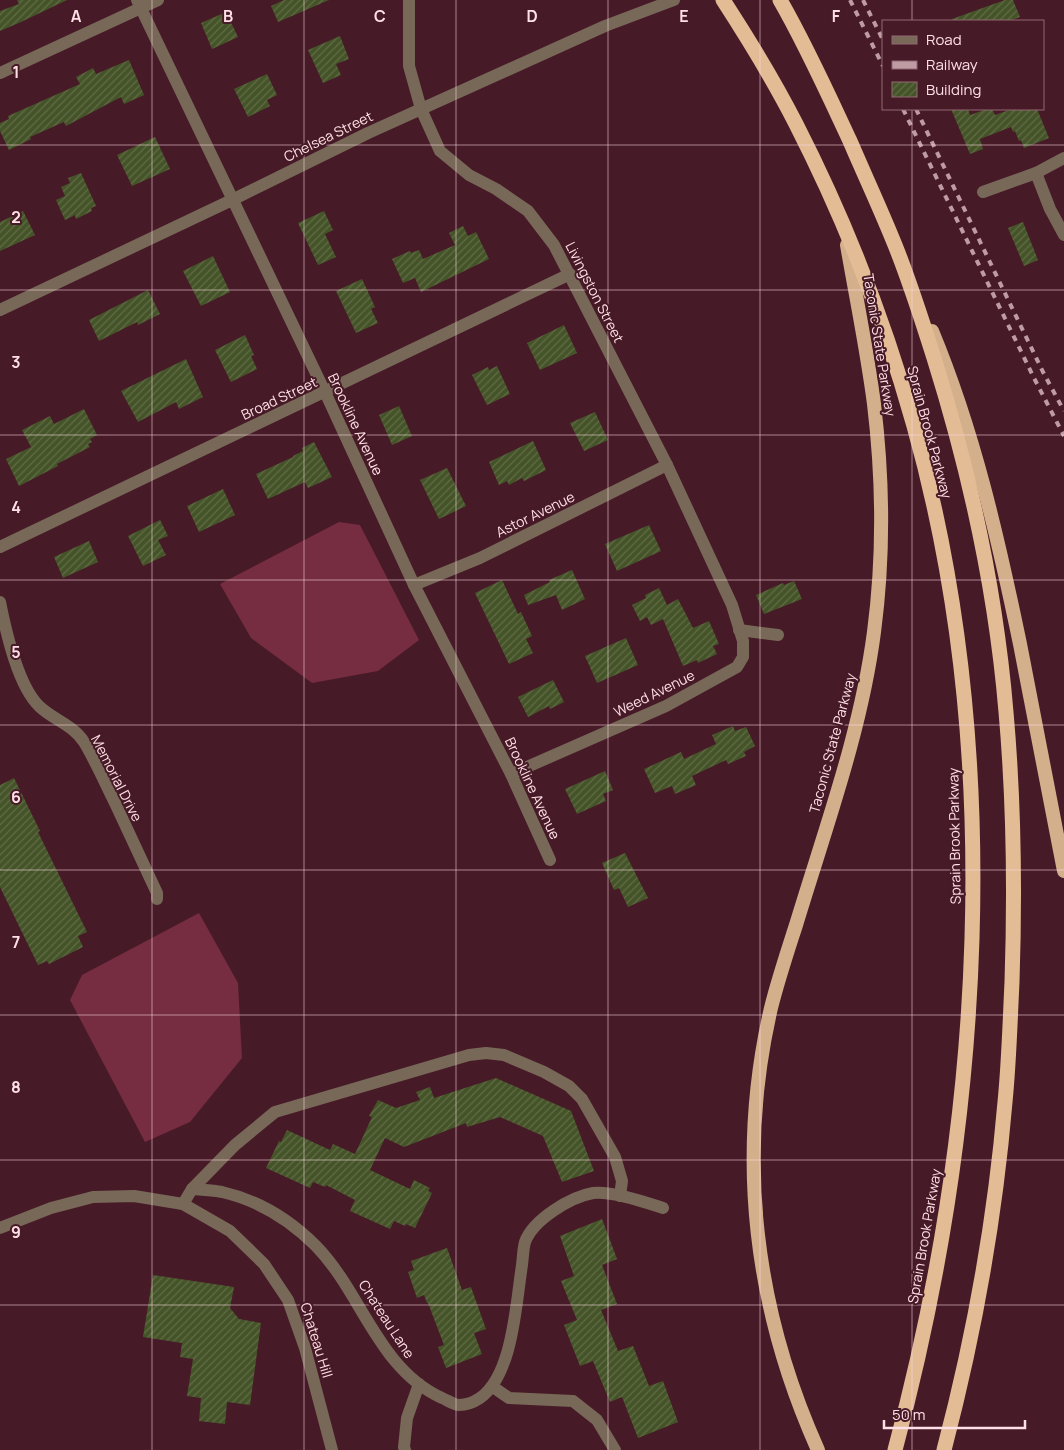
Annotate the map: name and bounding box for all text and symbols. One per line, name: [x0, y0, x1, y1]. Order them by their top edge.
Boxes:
text: A: [71, 5, 82, 27]
text: B: [223, 5, 233, 27]
text: C: [374, 5, 386, 27]
text: D: [526, 5, 538, 27]
text: E: [679, 5, 689, 27]
text: F: [832, 5, 841, 27]
legend: [882, 20, 1044, 110]
text: Road: [926, 29, 962, 50]
text: Railway: [926, 54, 978, 75]
text: 1: [12, 61, 20, 83]
text: Building: [926, 79, 981, 100]
street label: Chelsea Street: [280, 106, 376, 166]
text: 2: [11, 206, 21, 228]
street label: Livingston Street: [561, 238, 629, 346]
street label: Taconic State Parkway: [859, 272, 901, 418]
text: 3: [11, 351, 21, 373]
street label: Sprain Brook Parkway: [903, 364, 957, 501]
street label: Brookline Avenue: [324, 370, 388, 478]
street label: Broad Street: [238, 372, 320, 424]
street label: Astor Avenue: [492, 487, 578, 541]
text: 4: [11, 496, 21, 518]
text: 5: [11, 641, 21, 663]
street label: Weed Avenue: [610, 665, 698, 721]
street label: Taconic State Parkway: [804, 670, 860, 815]
street label: Memorial Drive: [87, 731, 147, 825]
street label: Brookline Avenue: [501, 734, 565, 842]
street label: Sprain Brook Parkway: [943, 767, 965, 904]
text: 6: [11, 786, 21, 808]
text: 7: [12, 931, 20, 953]
text: 8: [11, 1076, 21, 1098]
street label: Sprain Brook Parkway: [903, 1166, 945, 1305]
text: 9: [11, 1221, 21, 1243]
street label: Chateau Lane: [355, 1276, 419, 1362]
street label: Chateau Hill: [297, 1300, 337, 1380]
scale bar: [884, 1398, 1025, 1430]
text: 50 m: [892, 1404, 926, 1425]

